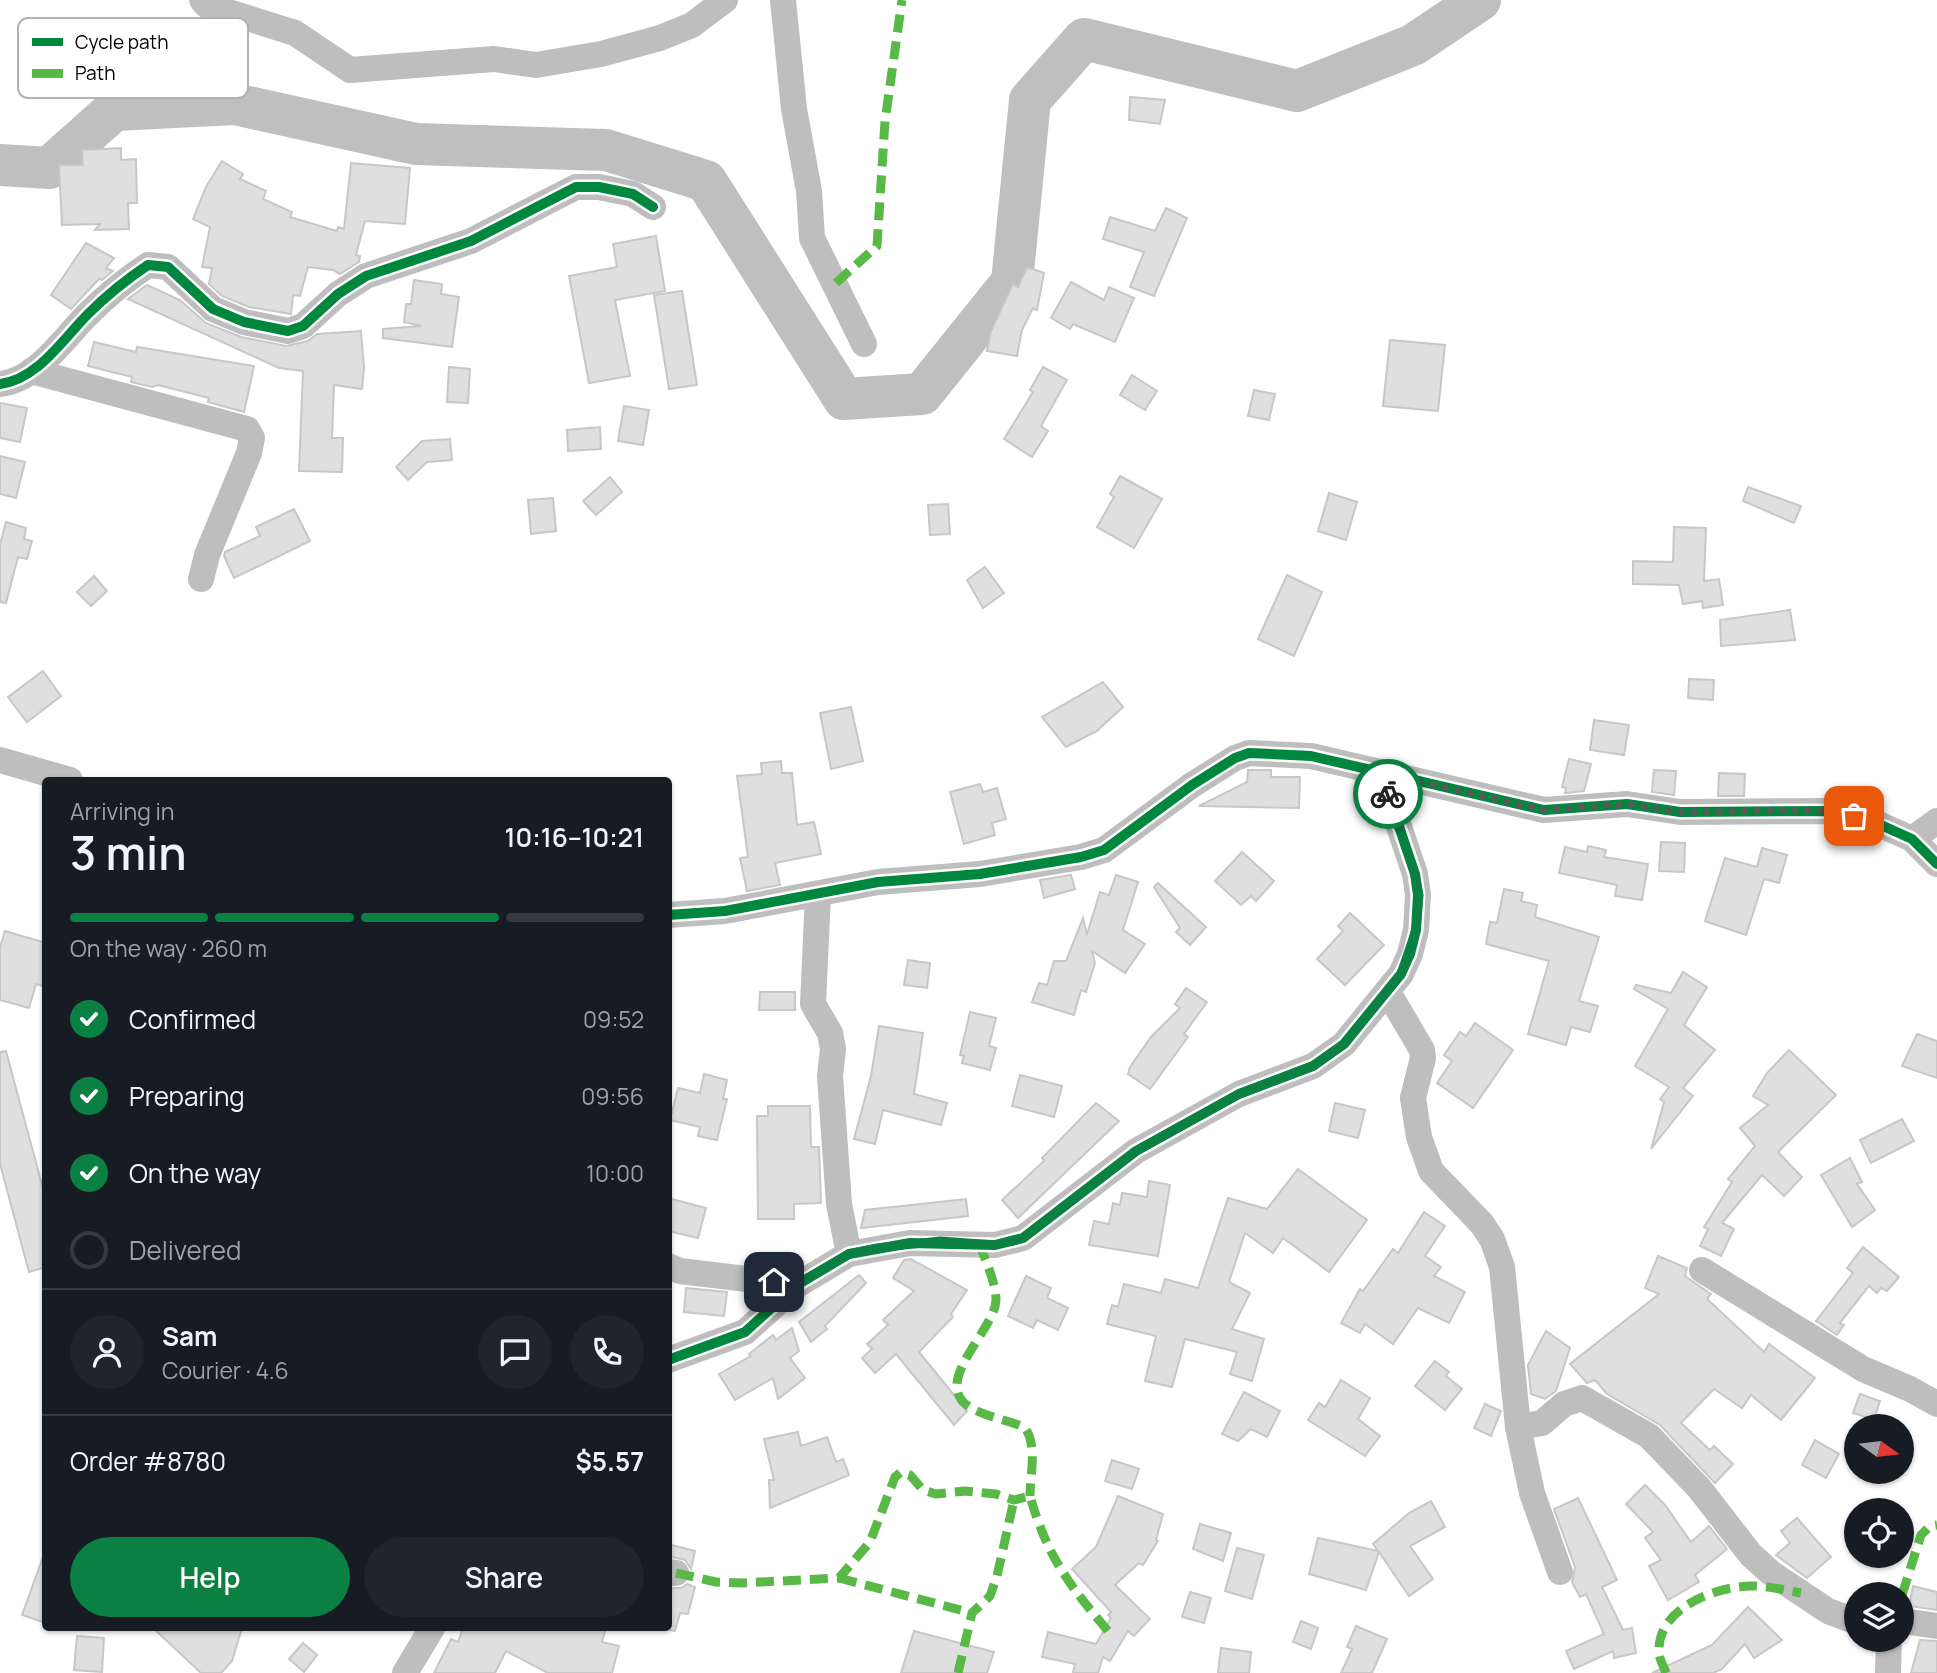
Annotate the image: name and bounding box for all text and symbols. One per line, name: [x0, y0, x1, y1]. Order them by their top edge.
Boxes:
legend: [18, 18, 248, 98]
text: Cycle path: [75, 29, 169, 55]
text: Path: [75, 60, 115, 86]
courier: [1353, 759, 1423, 829]
icon: bike: [1369, 775, 1407, 813]
pin: [1824, 786, 1884, 846]
text: Arriving in: [70, 795, 175, 827]
icon: bag: [1835, 797, 1873, 835]
text: 10:16–10:21: [504, 819, 644, 855]
text: 3 min: [70, 821, 187, 884]
text: On the way · 260 m: [70, 932, 267, 964]
icon: check: [70, 1000, 108, 1038]
text: Confirmed: [129, 1001, 256, 1037]
text: 09:52: [583, 1003, 644, 1035]
icon: check: [70, 1077, 108, 1115]
text: Preparing: [129, 1078, 245, 1114]
text: 09:56: [581, 1080, 644, 1112]
icon: check: [70, 1154, 108, 1192]
text: On the way: [129, 1155, 261, 1191]
text: 10:00: [586, 1157, 644, 1189]
text: Delivered: [129, 1232, 241, 1268]
pin: [744, 1252, 804, 1312]
icon: home: [755, 1263, 793, 1301]
button: person: [70, 1315, 144, 1389]
button: chat: [478, 1315, 552, 1389]
button: phone: [570, 1315, 644, 1389]
text: Sam: [162, 1318, 217, 1354]
text: Courier · 4.6: [162, 1354, 289, 1386]
north arrow: [1844, 1414, 1914, 1484]
map controls: [1844, 1414, 1914, 1652]
text: Order #8780: [70, 1443, 226, 1479]
text: $5.57: [575, 1443, 644, 1479]
button: locate: [1844, 1498, 1914, 1568]
button: Help: [70, 1537, 350, 1617]
button: Share: [364, 1537, 644, 1617]
button: layers: [1844, 1582, 1914, 1652]

